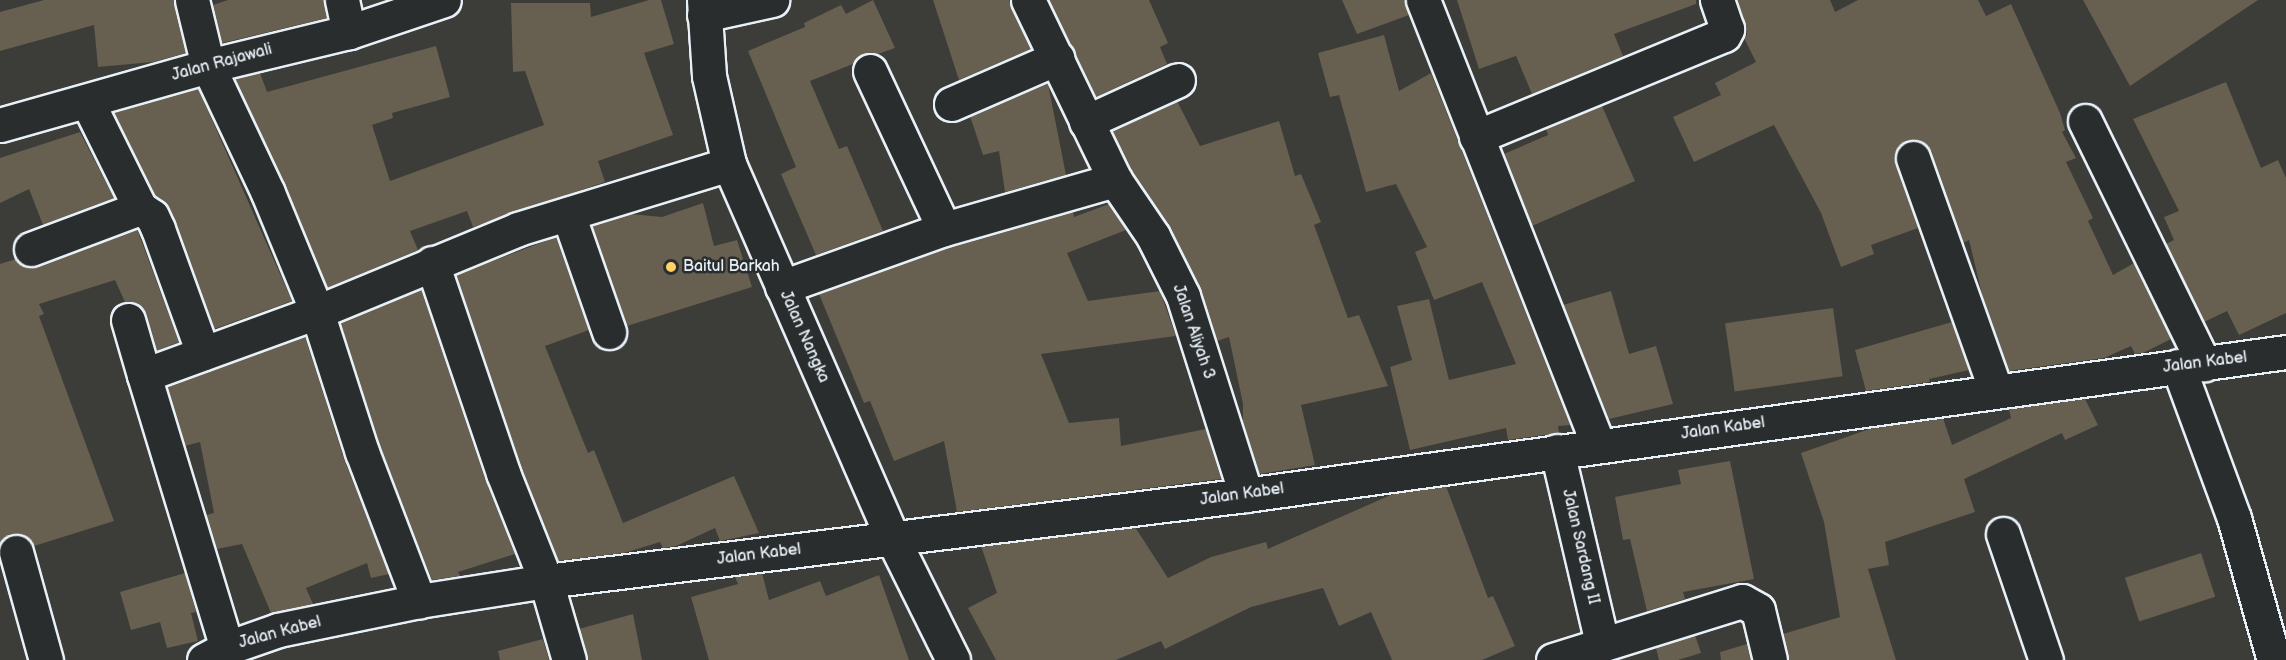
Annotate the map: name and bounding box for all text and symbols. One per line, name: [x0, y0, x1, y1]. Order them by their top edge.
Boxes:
street label: Jalan Rajawali: [170, 40, 274, 86]
place label: Baitul Barkah: [683, 257, 780, 277]
marker: Baitul Barkah: [664, 260, 678, 274]
street label: Jalan Aliyah 3: [1168, 282, 1218, 382]
street label: Jalan Nangka: [775, 288, 833, 386]
street label: Jalan Kabel: [2162, 348, 2248, 378]
street label: Jalan Kabel: [1680, 414, 1766, 444]
street label: Jalan Kabel: [1199, 480, 1285, 510]
street label: Jalan Sardang II: [1557, 487, 1603, 607]
street label: Jalan Kabel: [716, 540, 802, 570]
street label: Jalan Kabel: [237, 613, 323, 653]

